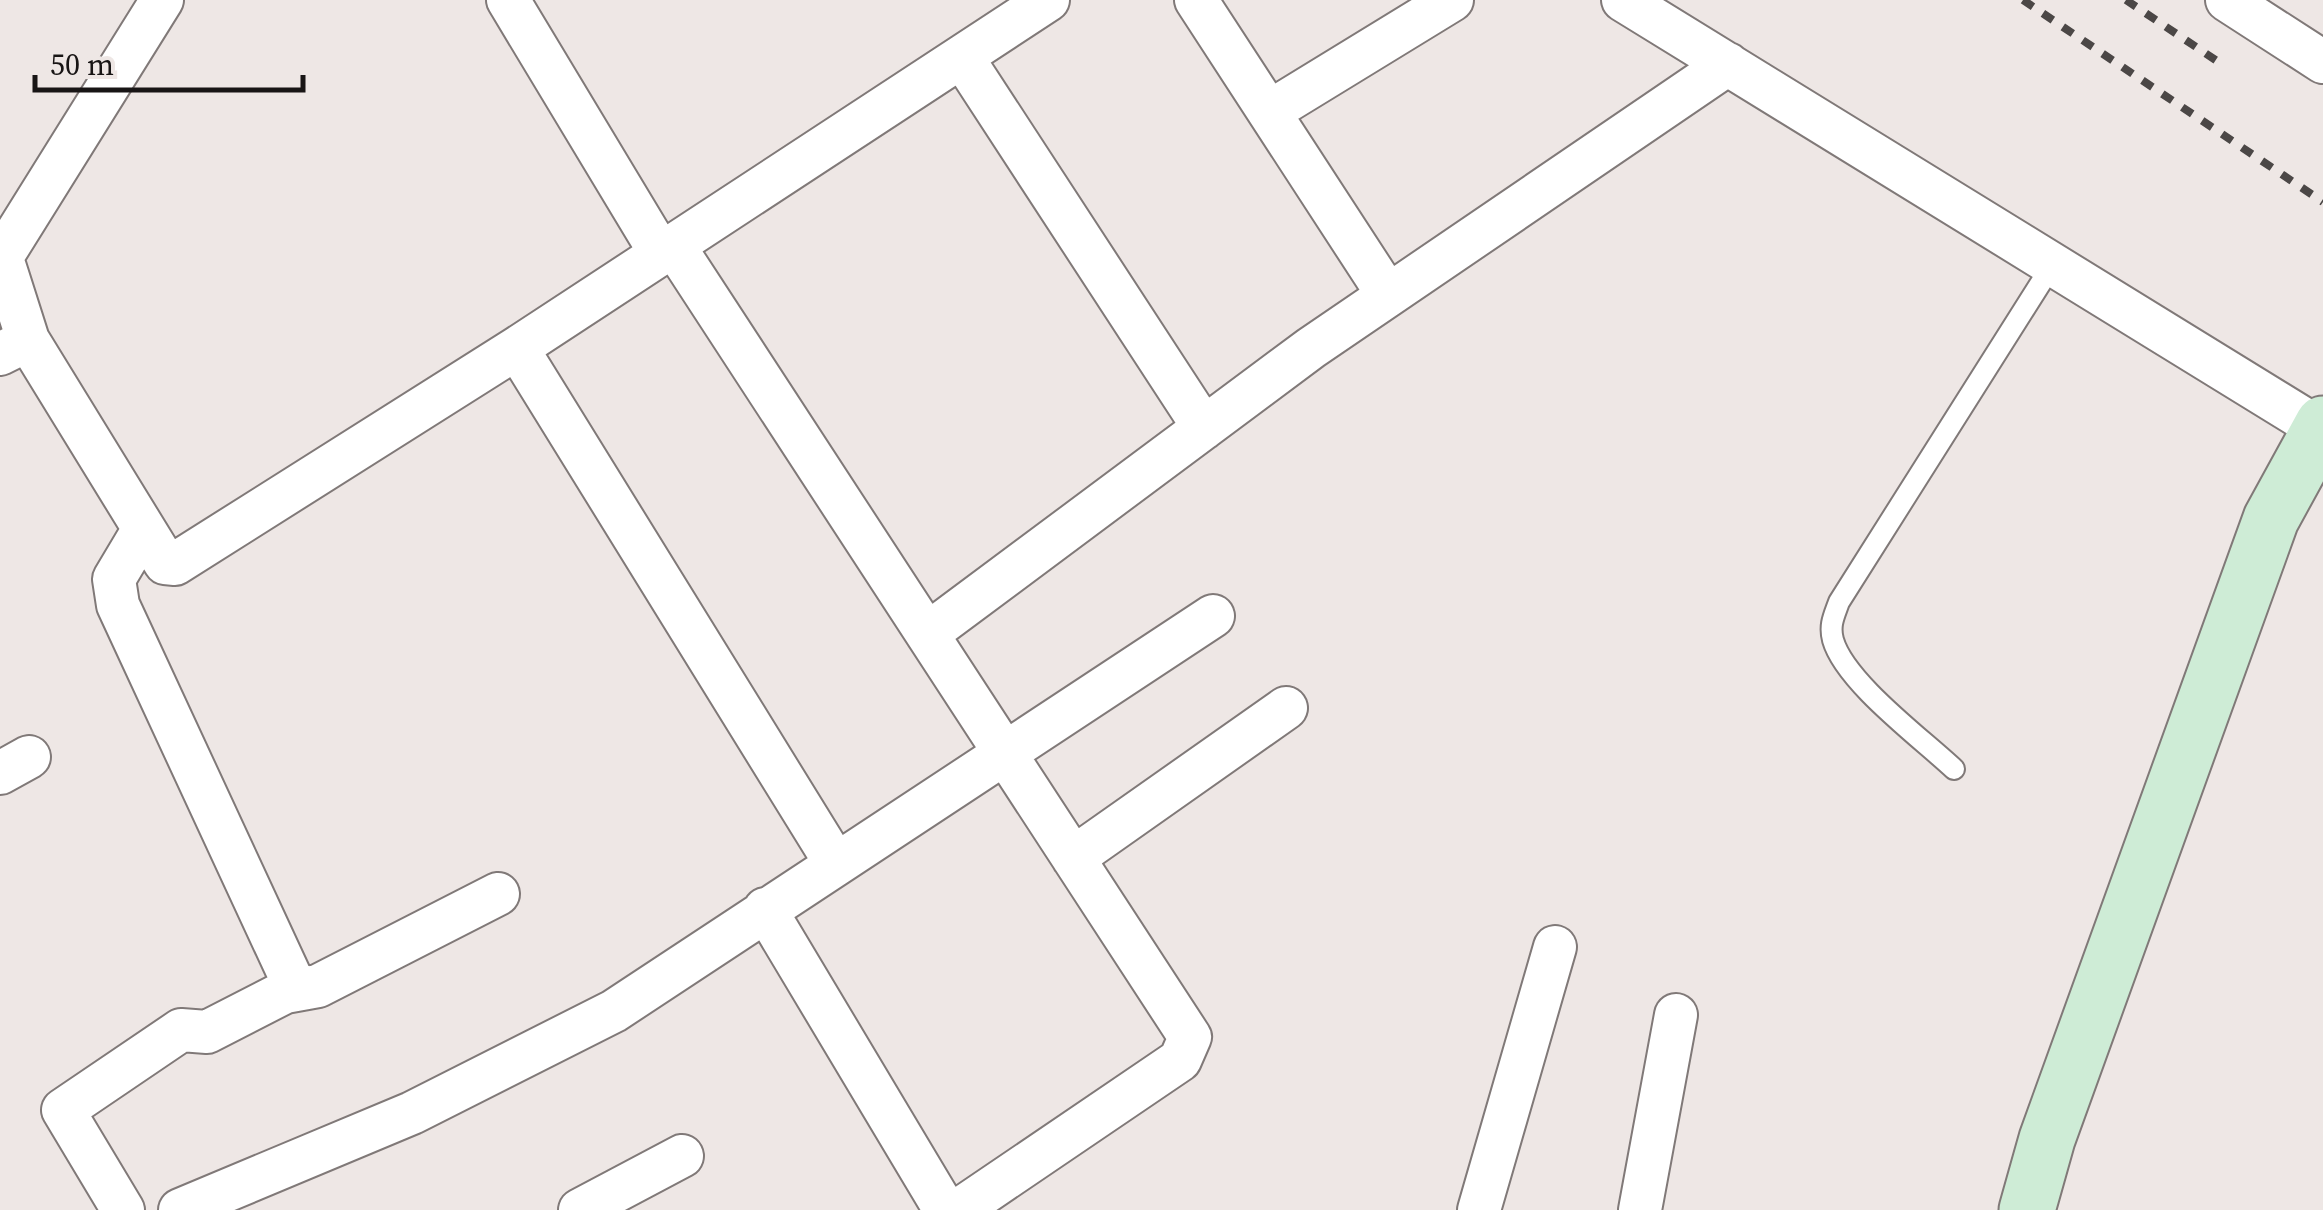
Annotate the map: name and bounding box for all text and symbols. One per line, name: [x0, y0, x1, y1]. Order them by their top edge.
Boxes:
scale bar: [35, 30, 302, 92]
text: 50 m: [50, 44, 114, 85]

